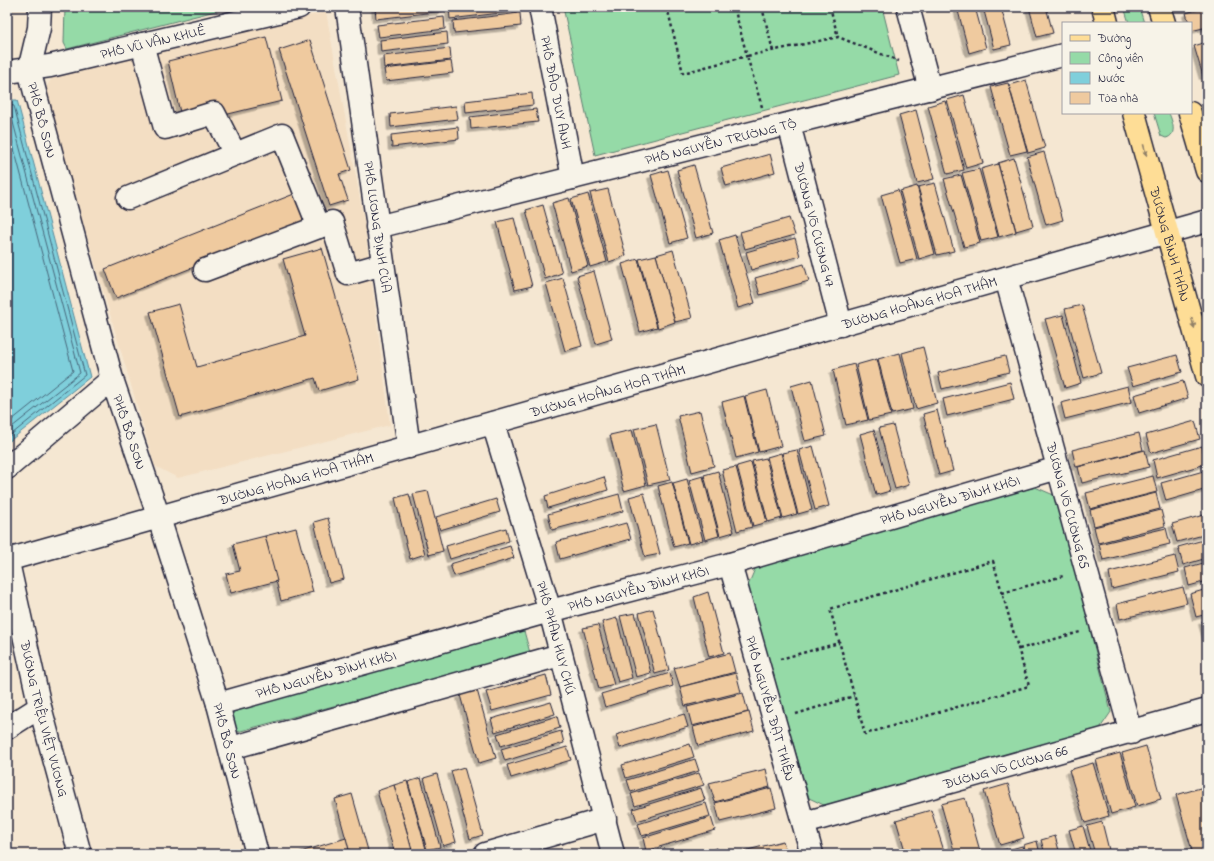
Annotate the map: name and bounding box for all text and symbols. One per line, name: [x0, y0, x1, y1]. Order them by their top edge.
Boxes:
street label: PHỐ VŨ VĂN KHUÊ: [98, 21, 208, 66]
legend: [1062, 22, 1192, 114]
text: Đường: [1097, 30, 1131, 49]
street label: PHỐ ĐÀO DUY ANH: [534, 34, 576, 151]
text: Công viên: [1098, 50, 1143, 69]
text: Nước: [1098, 70, 1125, 88]
street label: PHỐ BỒ SƠN: [21, 80, 61, 161]
text: Tòa nhà: [1098, 90, 1138, 108]
street label: PHỐ NGUYỄN TRƯỜNG TỘ: [643, 113, 799, 171]
one-way arrow: [1142, 145, 1148, 157]
street label: PHỐ LƯƠNG ĐỊNH CỦA: [357, 160, 396, 294]
street label: ĐƯỜNG VÕ CƯỜNG 47: [787, 160, 840, 290]
street label: ĐƯỜNG BÌNH THAN: [1143, 184, 1195, 304]
street label: ĐƯỜNG HOÀNG HOA THÁM: [839, 272, 1000, 336]
one-way arrow: [1190, 317, 1196, 329]
street label: ĐƯỜNG HOÀNG HOA THÁM: [527, 360, 688, 424]
street label: PHỐ BỒ SƠN: [106, 392, 151, 473]
street label: ĐƯỜNG VÕ CƯỜNG 65: [1039, 439, 1094, 572]
street label: ĐƯỜNG HOÀNG HOA THÁM: [215, 448, 376, 512]
street label: PHỐ NGUYỄN ĐÌNH KHÔI: [878, 471, 1023, 532]
street label: PHỐ NGUYỄN ĐÌNH KHÔI: [566, 561, 712, 618]
street label: PHỐ PHAN HUY CHÚ: [530, 579, 580, 697]
street label: PHỐ NGUYỄN ĐẠT THIỆN: [739, 634, 800, 784]
street label: ĐƯỜNG TRIỆU VIỆT VƯƠNG: [13, 638, 73, 800]
street label: PHỐ NGUYỄN ĐÌNH KHÔI: [254, 646, 399, 705]
street label: PHỐ BỒ SƠN: [206, 701, 246, 781]
street label: ĐƯỜNG VÕ CƯỜNG 66: [940, 741, 1070, 796]

